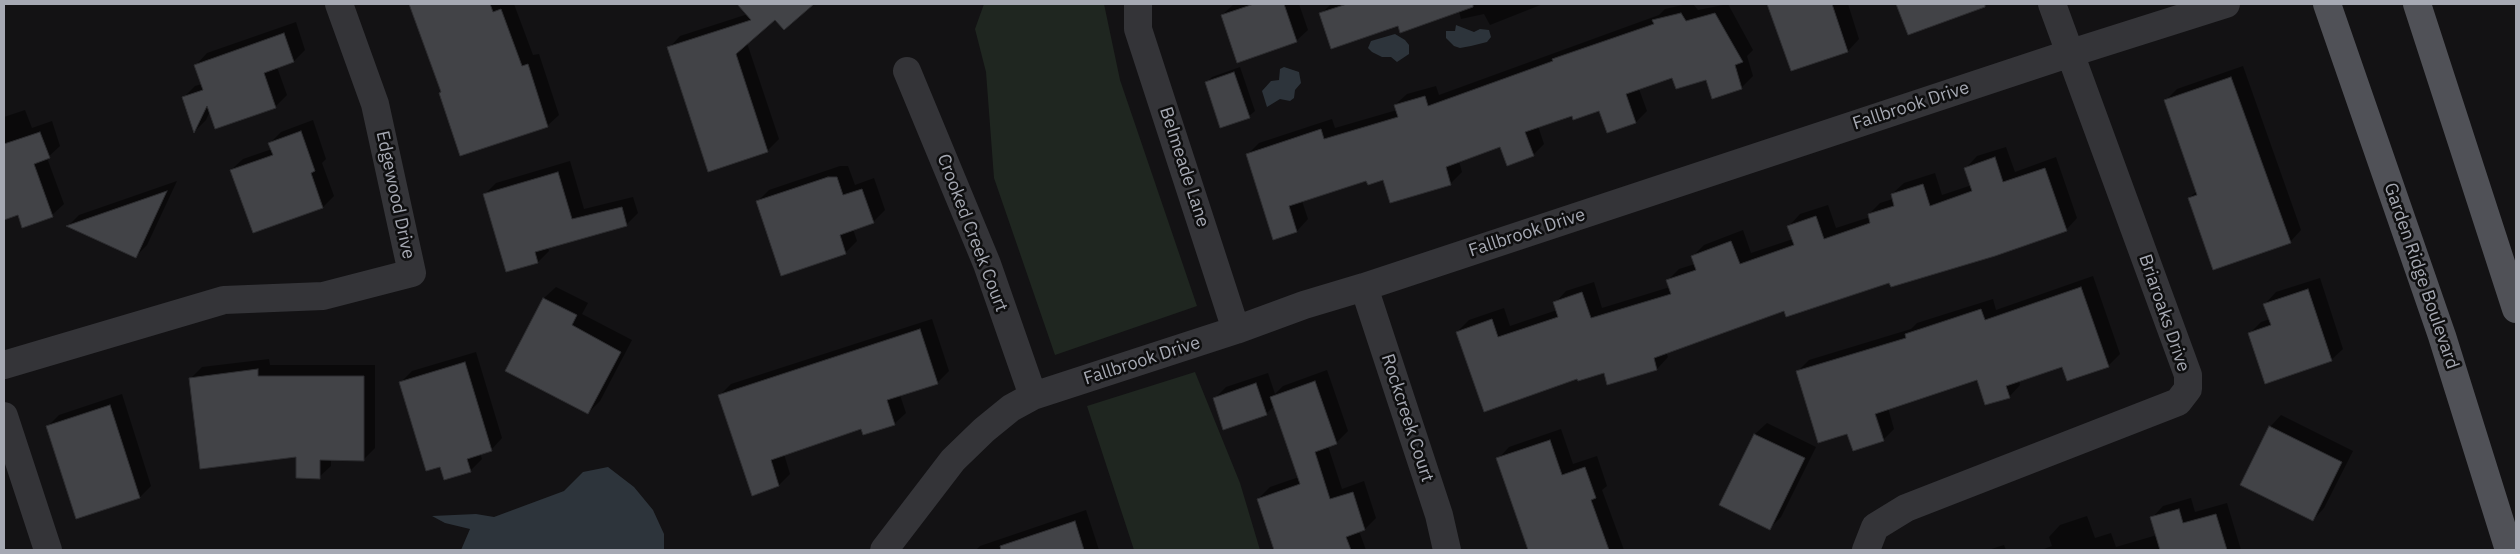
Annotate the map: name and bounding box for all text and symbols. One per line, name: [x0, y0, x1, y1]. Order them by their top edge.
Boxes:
street label: Fallbrook Drive: [1850, 77, 1972, 135]
street label: Belmeade Lane: [1154, 104, 1214, 230]
street label: Edgewood Drive: [371, 129, 419, 261]
street label: Crooked Creek Court: [932, 151, 1012, 315]
street label: Garden Ridge Boulevard: [2379, 180, 2463, 372]
street label: Fallbrook Drive: [1466, 204, 1588, 262]
street label: Briaroaks Drive: [2134, 251, 2194, 375]
street label: Fallbrook Drive: [1081, 332, 1203, 390]
street label: Rockcreek Court: [1376, 351, 1438, 485]

